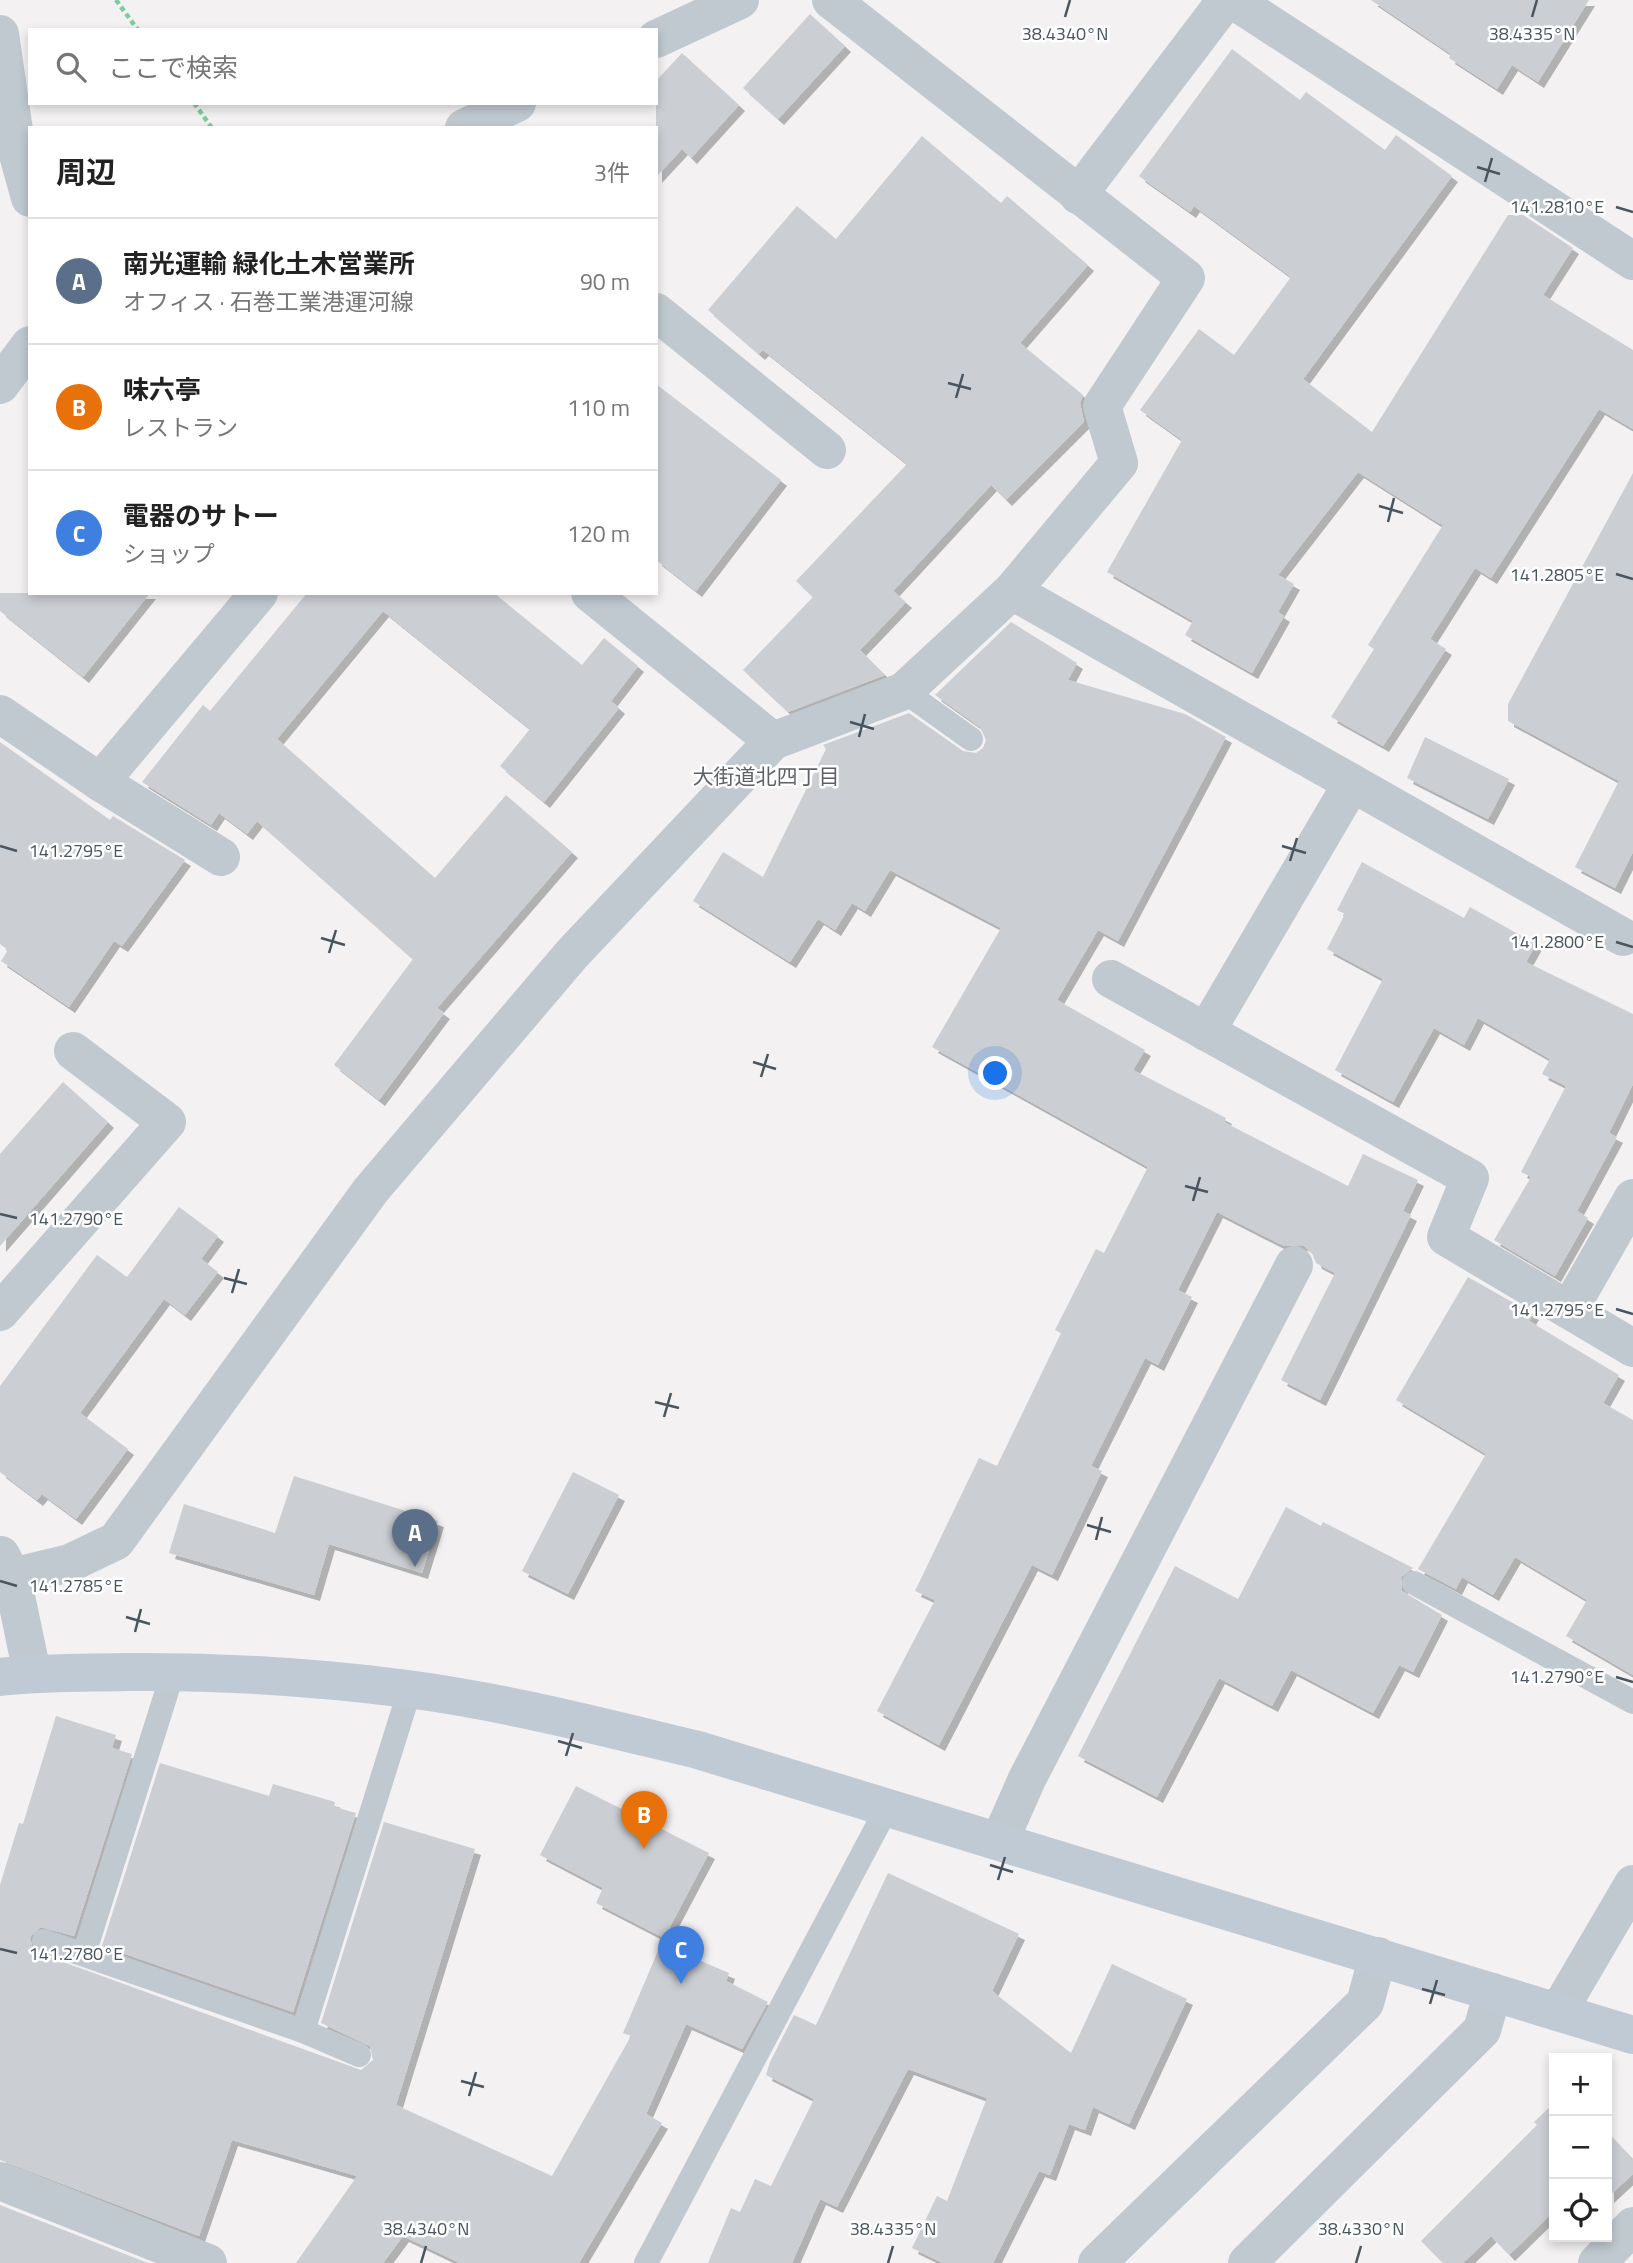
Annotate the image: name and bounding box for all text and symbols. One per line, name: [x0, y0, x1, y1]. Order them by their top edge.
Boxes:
text: 38.4340°N: [1022, 20, 1108, 47]
text: 38.4335°N: [1489, 20, 1575, 47]
search box: [28, 28, 658, 105]
icon: search: [52, 48, 90, 86]
text: ここで検索: [108, 48, 238, 87]
text: 周辺: [56, 149, 116, 195]
text: 3件: [594, 155, 630, 190]
text: 141.2810°E: [1510, 193, 1604, 220]
text: 南光運輸 緑化土木営業所: [123, 244, 415, 283]
text: A: [72, 264, 86, 299]
text: 90 m: [580, 264, 630, 299]
text: オフィス · 石巻工業港運河線: [123, 284, 414, 319]
text: 味六亭: [123, 370, 201, 409]
text: B: [72, 390, 86, 425]
text: 110 m: [567, 390, 630, 425]
text: レストラン: [123, 410, 238, 445]
text: 電器のサトー: [123, 496, 279, 535]
text: C: [73, 516, 85, 551]
text: 120 m: [567, 516, 630, 551]
text: ショップ: [123, 536, 215, 571]
text: 141.2805°E: [1510, 561, 1604, 588]
district label: 大街道北四丁目: [693, 760, 840, 792]
text: 141.2795°E: [29, 837, 123, 864]
text: 141.2800°E: [1510, 928, 1604, 955]
your location: [978, 1056, 1012, 1090]
text: 141.2790°E: [29, 1205, 123, 1232]
text: 141.2795°E: [1510, 1296, 1604, 1323]
pin: A: [392, 1509, 438, 1567]
text: 141.2785°E: [29, 1572, 123, 1599]
text: 141.2790°E: [1510, 1663, 1604, 1690]
pin: B: [621, 1791, 667, 1849]
pin: C: [658, 1926, 704, 1984]
text: 141.2780°E: [29, 1940, 123, 1967]
map controls: [1549, 2053, 1612, 2242]
button: +: [1549, 2053, 1612, 2116]
button: −: [1549, 2116, 1612, 2179]
button: locate: [1549, 2179, 1612, 2242]
text: 38.4340°N: [383, 2215, 469, 2242]
text: 38.4335°N: [850, 2215, 936, 2242]
text: 38.4330°N: [1318, 2215, 1404, 2242]

